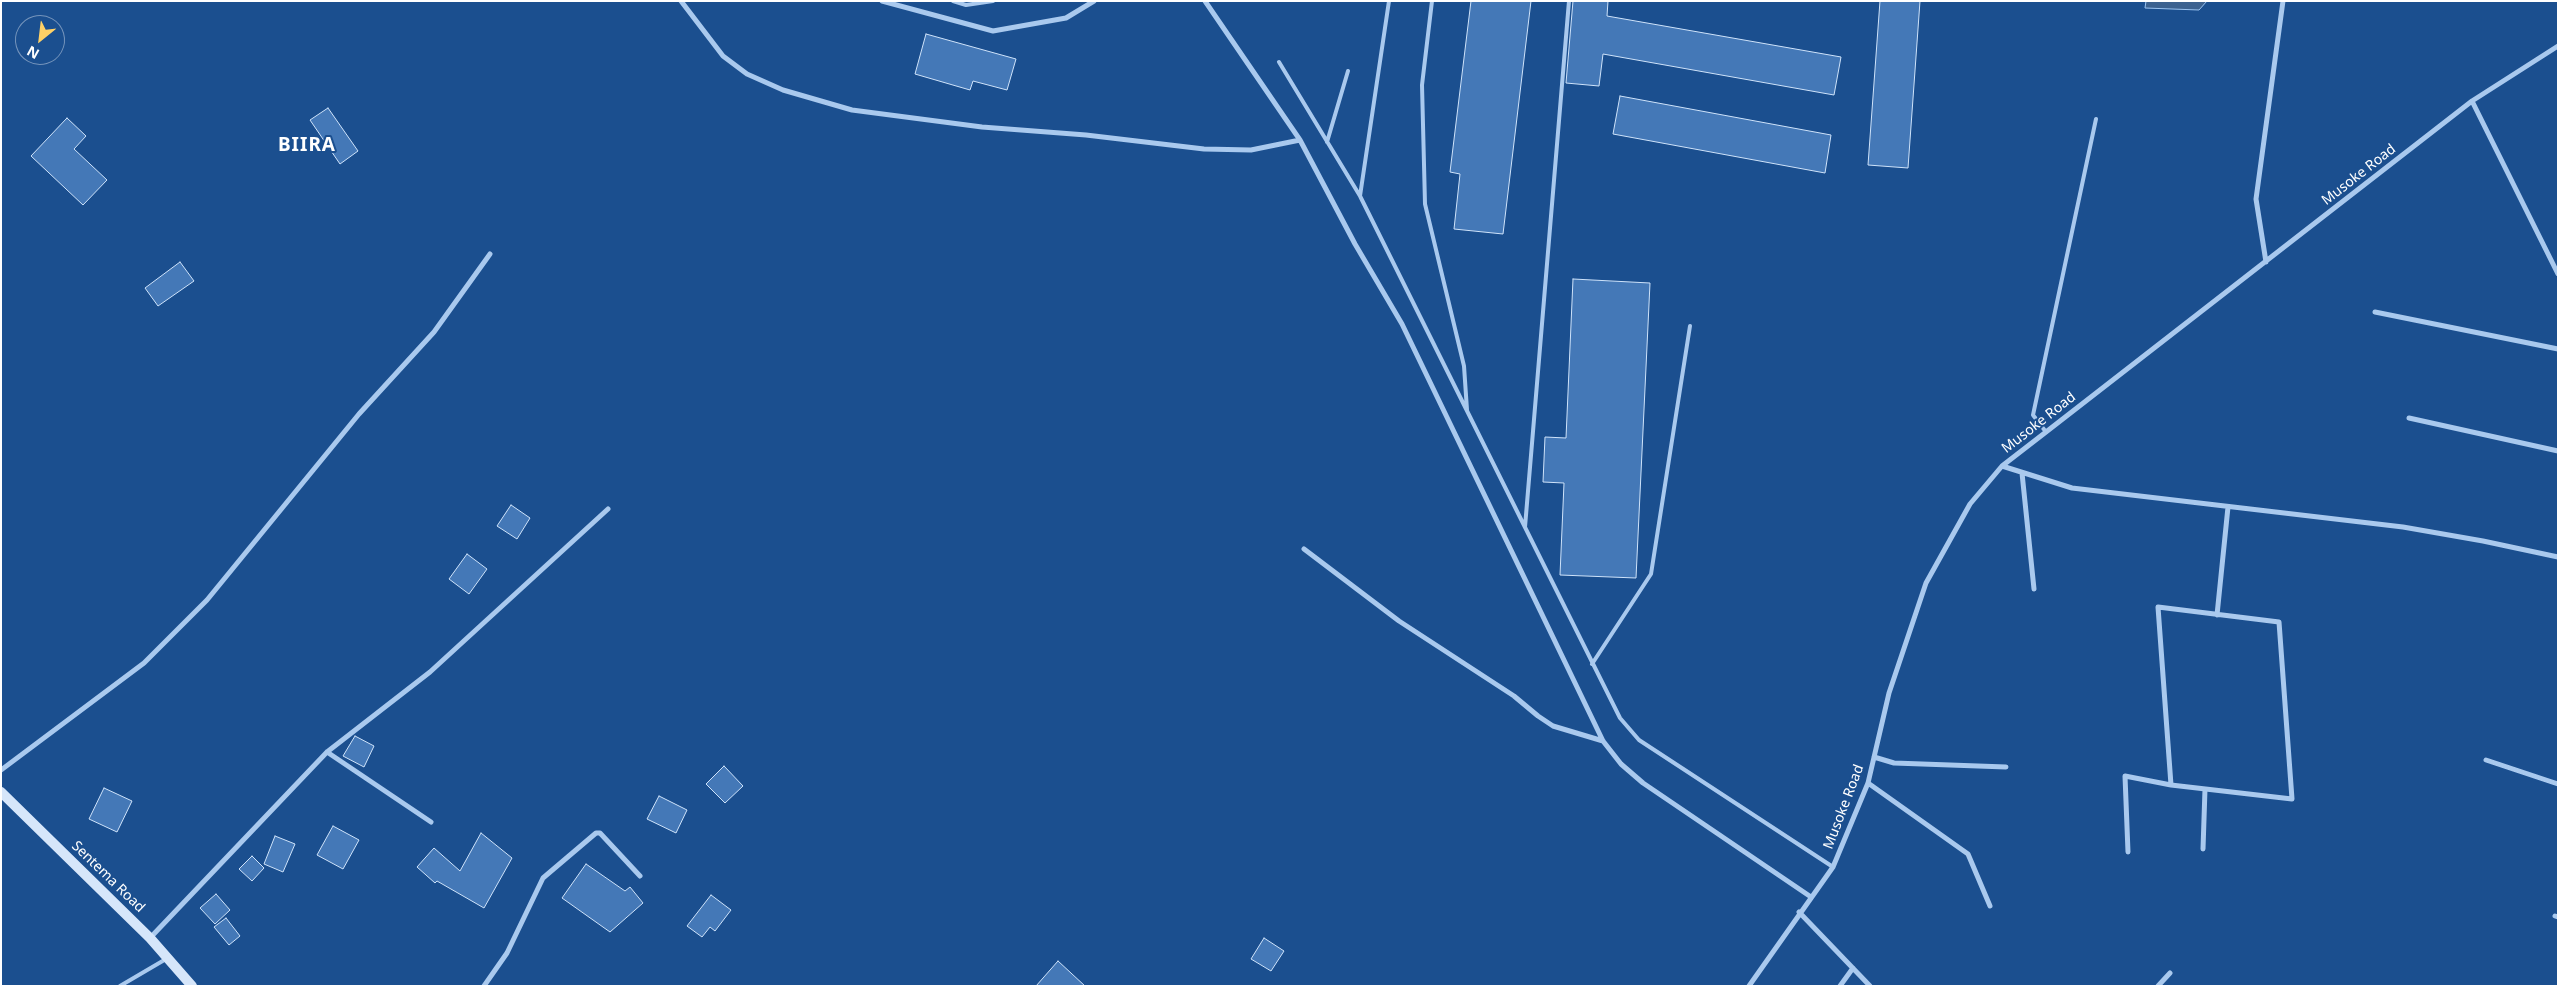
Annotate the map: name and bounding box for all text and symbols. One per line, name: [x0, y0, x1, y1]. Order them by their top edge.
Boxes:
north arrow: [15, 15, 65, 65]
text: N: [23, 42, 43, 64]
district label: BIIRA: [277, 135, 337, 157]
street label: Musoke Road: [2319, 141, 2399, 209]
street label: Musoke Road: [1999, 389, 2079, 457]
street label: Musoke Road: [1820, 762, 1868, 852]
street label: Sentema Road: [68, 838, 148, 916]

